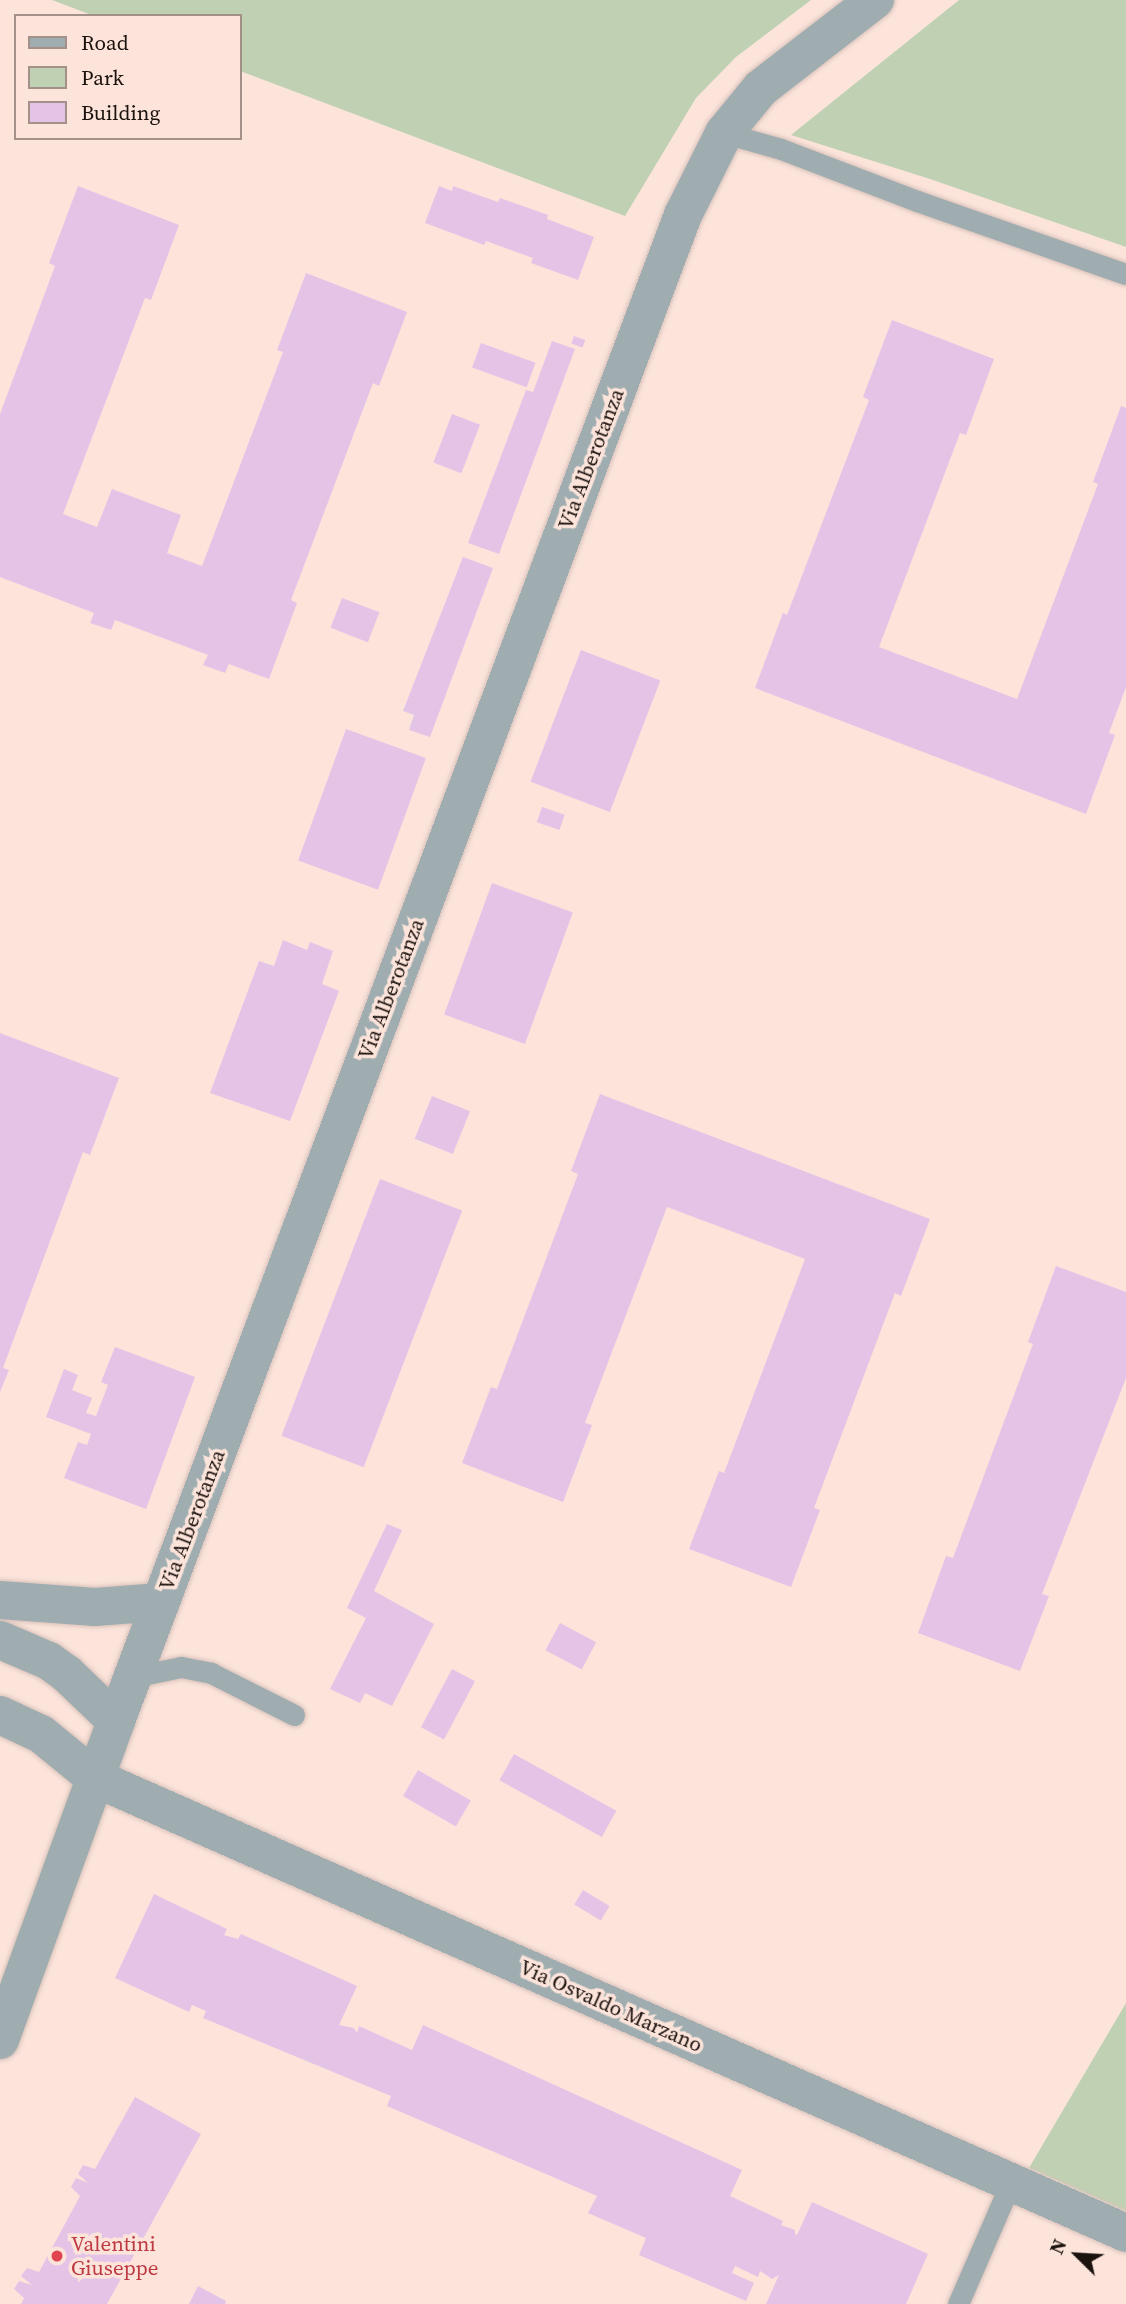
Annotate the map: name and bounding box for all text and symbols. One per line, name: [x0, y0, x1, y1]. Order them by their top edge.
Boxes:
legend: [14, 14, 242, 140]
text: Road: [81, 28, 129, 57]
text: Park: [81, 63, 124, 92]
text: Building: [81, 98, 160, 127]
street label: Via Alberotanza: [553, 385, 629, 533]
street label: Via Alberotanza: [353, 915, 429, 1063]
street label: Via Alberotanza: [154, 1446, 230, 1594]
street label: Via Osvaldo Marzano: [516, 1954, 706, 2058]
north arrow: [1042, 2220, 1112, 2290]
place label: Valentini Giuseppe: [71, 2231, 158, 2281]
text: N: [1043, 2235, 1073, 2258]
marker: Valentini Giuseppe: [49, 2248, 65, 2264]

